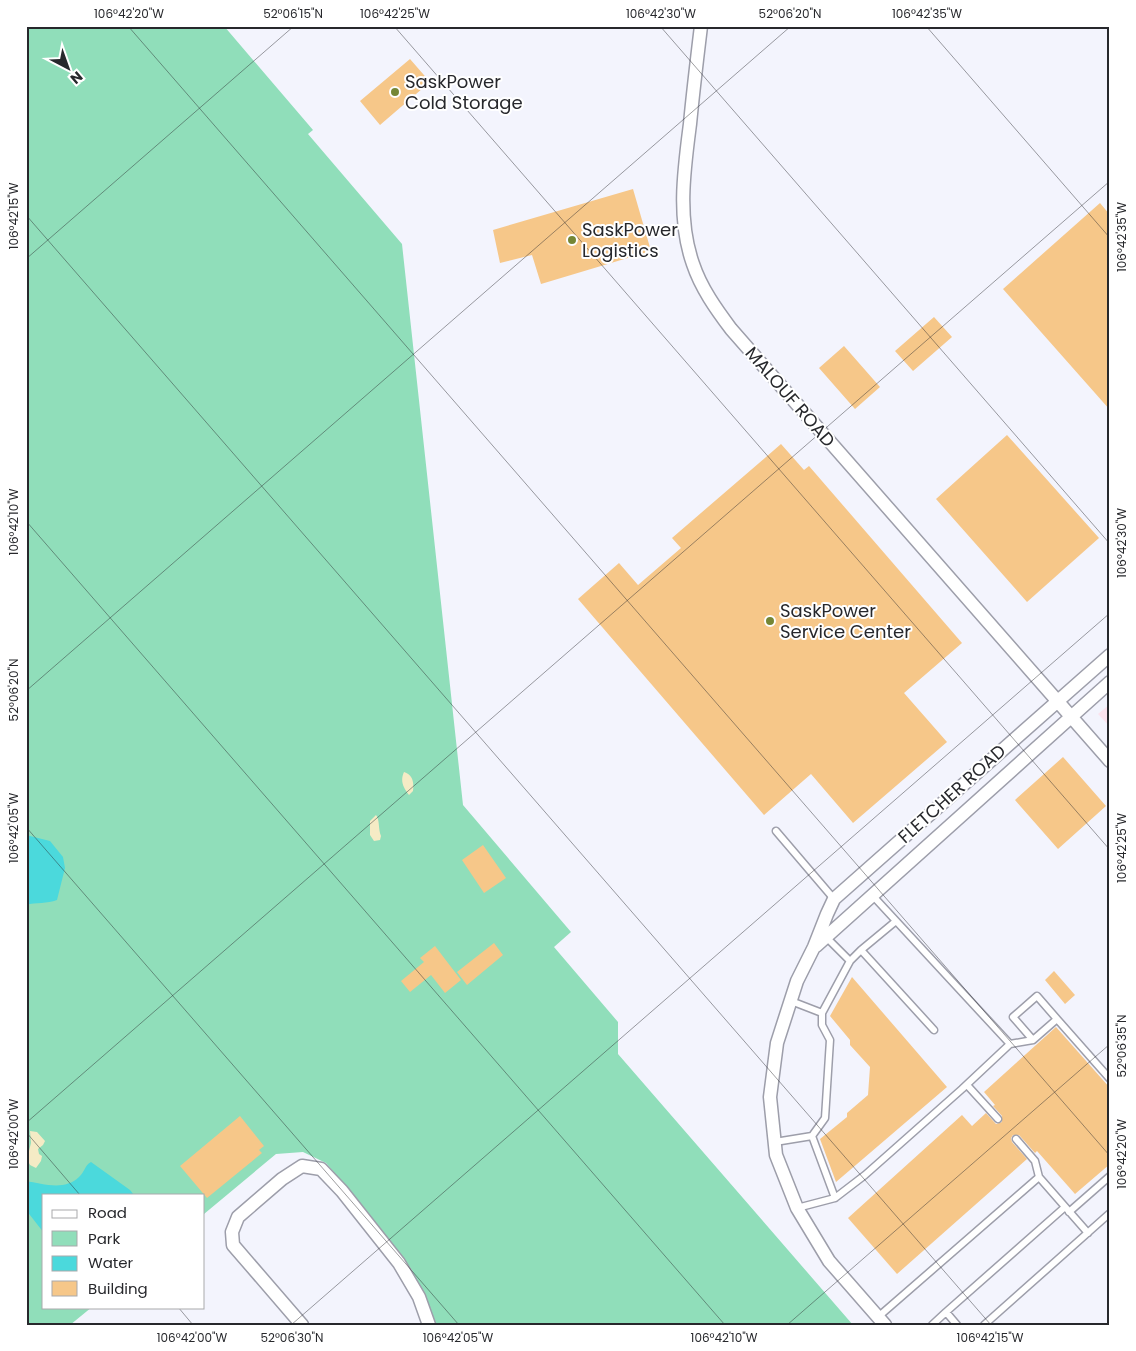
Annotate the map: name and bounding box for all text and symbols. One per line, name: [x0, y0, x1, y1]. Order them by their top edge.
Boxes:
text: 106°42'20"W: [94, 5, 164, 22]
text: 52°06'15"N: [263, 5, 323, 22]
text: 106°42'25"W: [360, 5, 430, 22]
text: 106°42'30"W: [626, 5, 696, 22]
text: 52°06'20"N: [759, 5, 821, 22]
text: 106°42'35"W: [892, 5, 962, 22]
north arrow: [42, 42, 92, 92]
text: N: [66, 67, 87, 89]
place label: SaskPower Cold Storage: [405, 69, 523, 115]
marker: SaskPower Cold Storage: [389, 86, 401, 98]
text: 106°42'15"W: [5, 182, 22, 249]
text: 106°42'35"W: [1113, 202, 1130, 272]
place label: SaskPower Logistics: [582, 217, 678, 263]
marker: SaskPower Logistics: [566, 234, 578, 246]
street label: MALOUF ROAD: [740, 341, 841, 452]
text: 106°42'10"W: [5, 488, 22, 555]
text: 106°42'30"W: [1113, 508, 1130, 578]
place label: SaskPower Service Center: [780, 598, 911, 644]
marker: SaskPower Service Center: [764, 615, 776, 627]
text: 52°06'20"N: [5, 659, 22, 721]
street label: FLETCHER ROAD: [892, 738, 1011, 849]
text: 106°42'05"W: [5, 792, 22, 863]
text: 106°42'25"W: [1113, 813, 1130, 883]
text: 52°06'35"N: [1113, 1015, 1130, 1077]
text: 106°42'00"W: [5, 1098, 22, 1169]
text: 106°42'20"W: [1113, 1119, 1130, 1189]
legend: [42, 1194, 205, 1308]
text: Road: [88, 1202, 127, 1223]
text: Park: [88, 1228, 120, 1249]
text: Water: [88, 1252, 134, 1273]
text: Building: [88, 1278, 148, 1299]
text: 106°42'00"W: [157, 1329, 228, 1346]
text: 52°06'30"N: [261, 1329, 323, 1346]
text: 106°42'05"W: [423, 1329, 494, 1346]
text: 106°42'10"W: [691, 1329, 758, 1346]
text: 106°42'15"W: [957, 1329, 1024, 1346]

